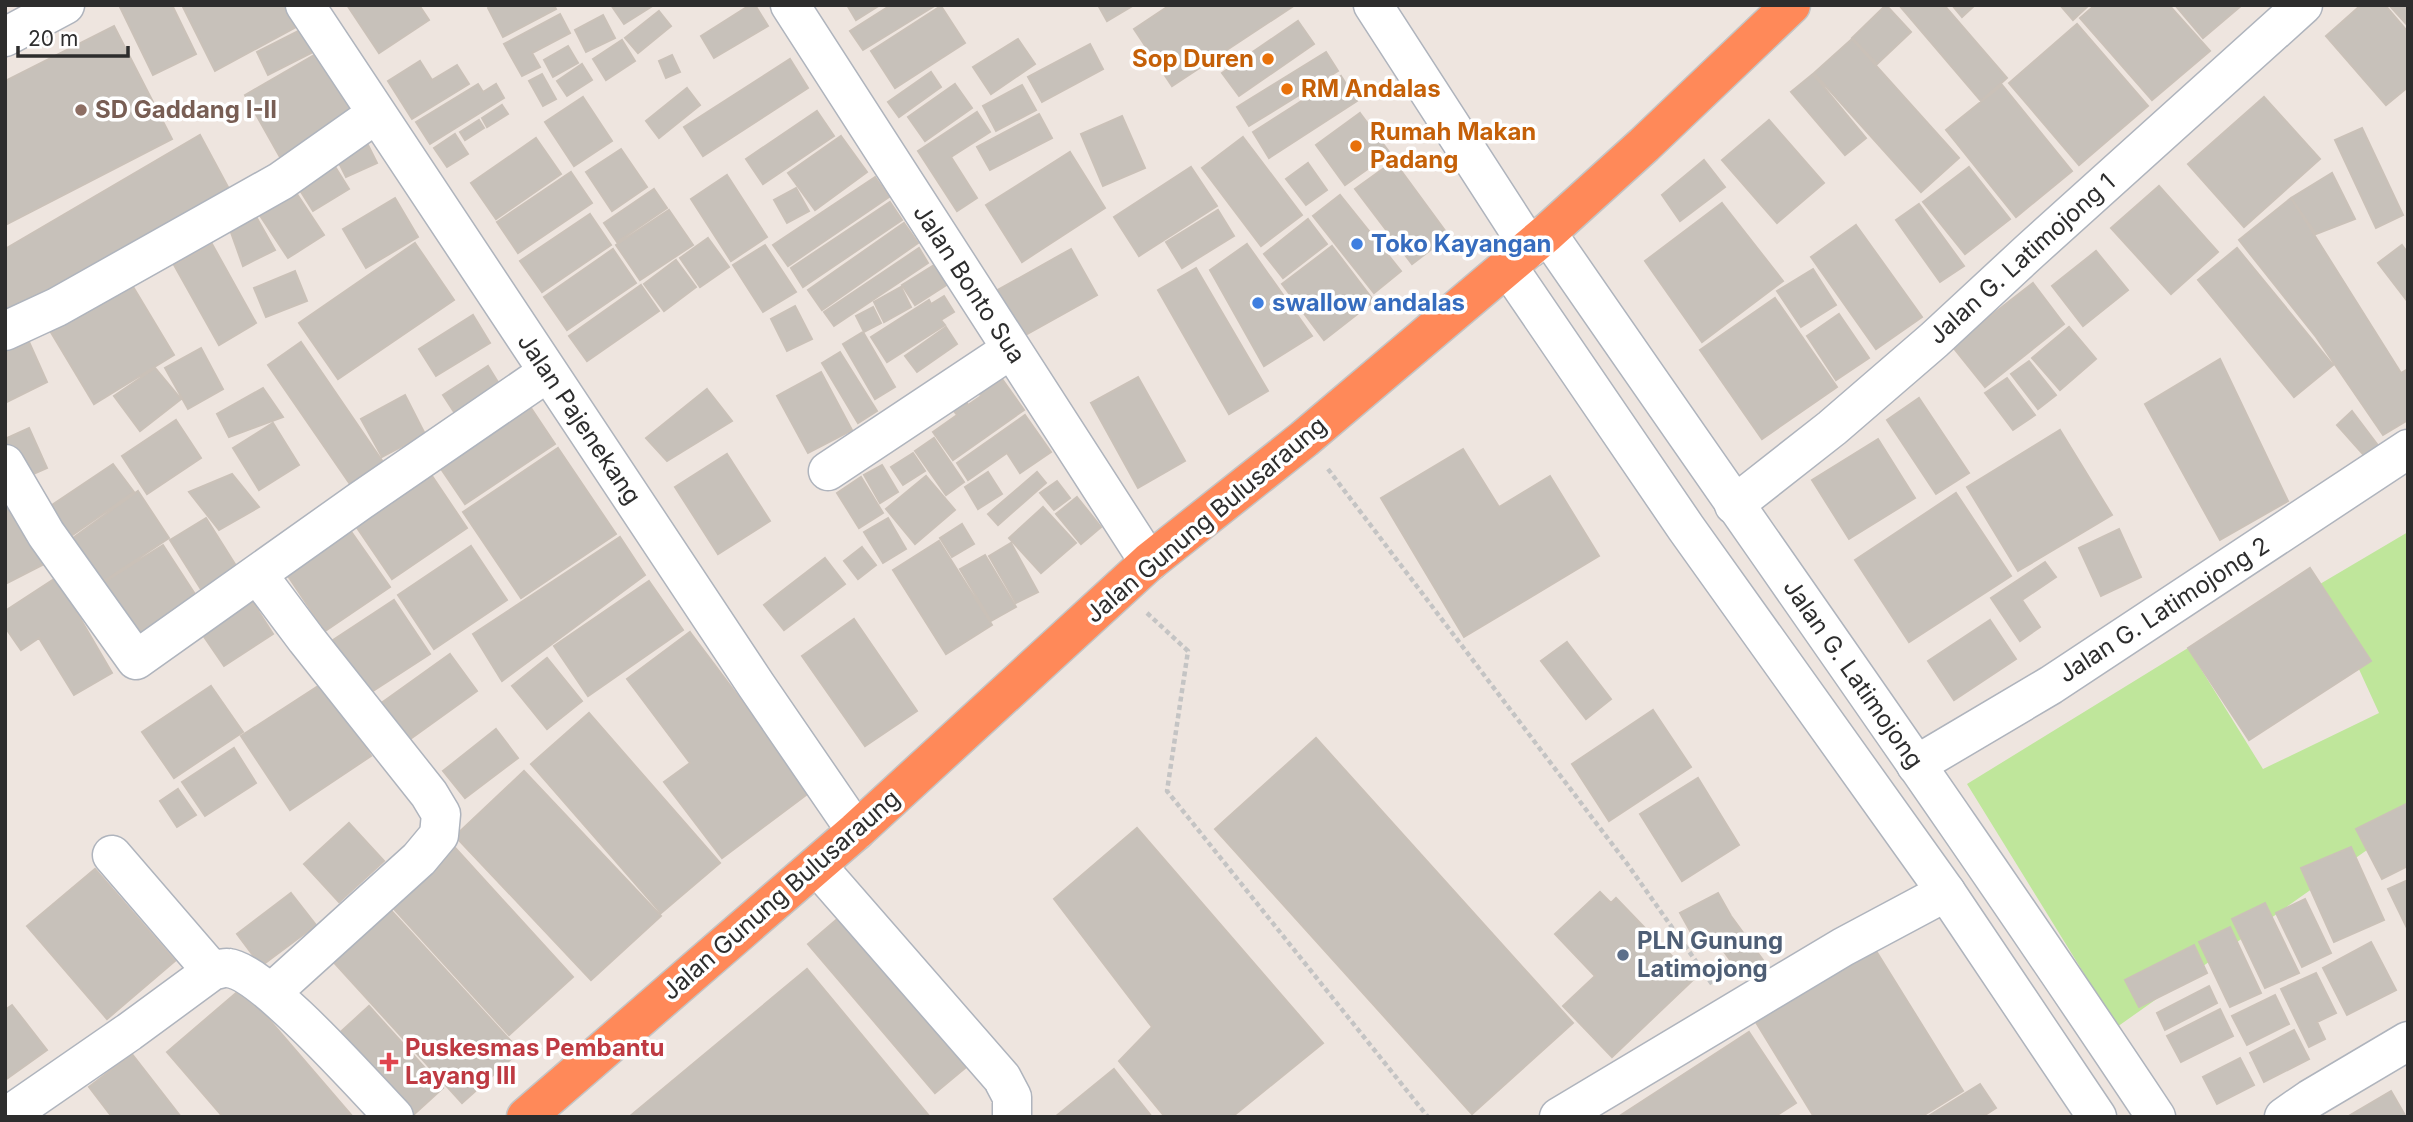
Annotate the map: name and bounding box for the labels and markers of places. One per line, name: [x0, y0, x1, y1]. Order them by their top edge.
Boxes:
place label: Sop Duren: [1132, 44, 1254, 73]
marker: Sop Duren: [1260, 51, 1276, 67]
place label: RM Andalas: [1301, 74, 1441, 103]
marker: RM Andalas: [1279, 81, 1295, 97]
place label: SD Gaddang I-II: [95, 95, 277, 124]
marker: SD Gaddang I-II: [73, 102, 89, 118]
place label: Rumah Makan Padang: [1370, 117, 1536, 174]
marker: Rumah Makan Padang: [1348, 138, 1364, 154]
place label: Toko Kayangan: [1371, 229, 1552, 258]
marker: Toko Kayangan: [1349, 236, 1365, 252]
place label: swallow andalas: [1272, 288, 1465, 317]
marker: swallow andalas: [1250, 295, 1266, 311]
place label: PLN Gunung Latimojong: [1637, 926, 1783, 983]
marker: PLN Gunung Latimojong: [1615, 947, 1631, 963]
place label: Puskesmas Pembantu Layang III: [405, 1033, 665, 1090]
marker: Puskesmas Pembantu Layang III: [379, 1052, 399, 1072]

